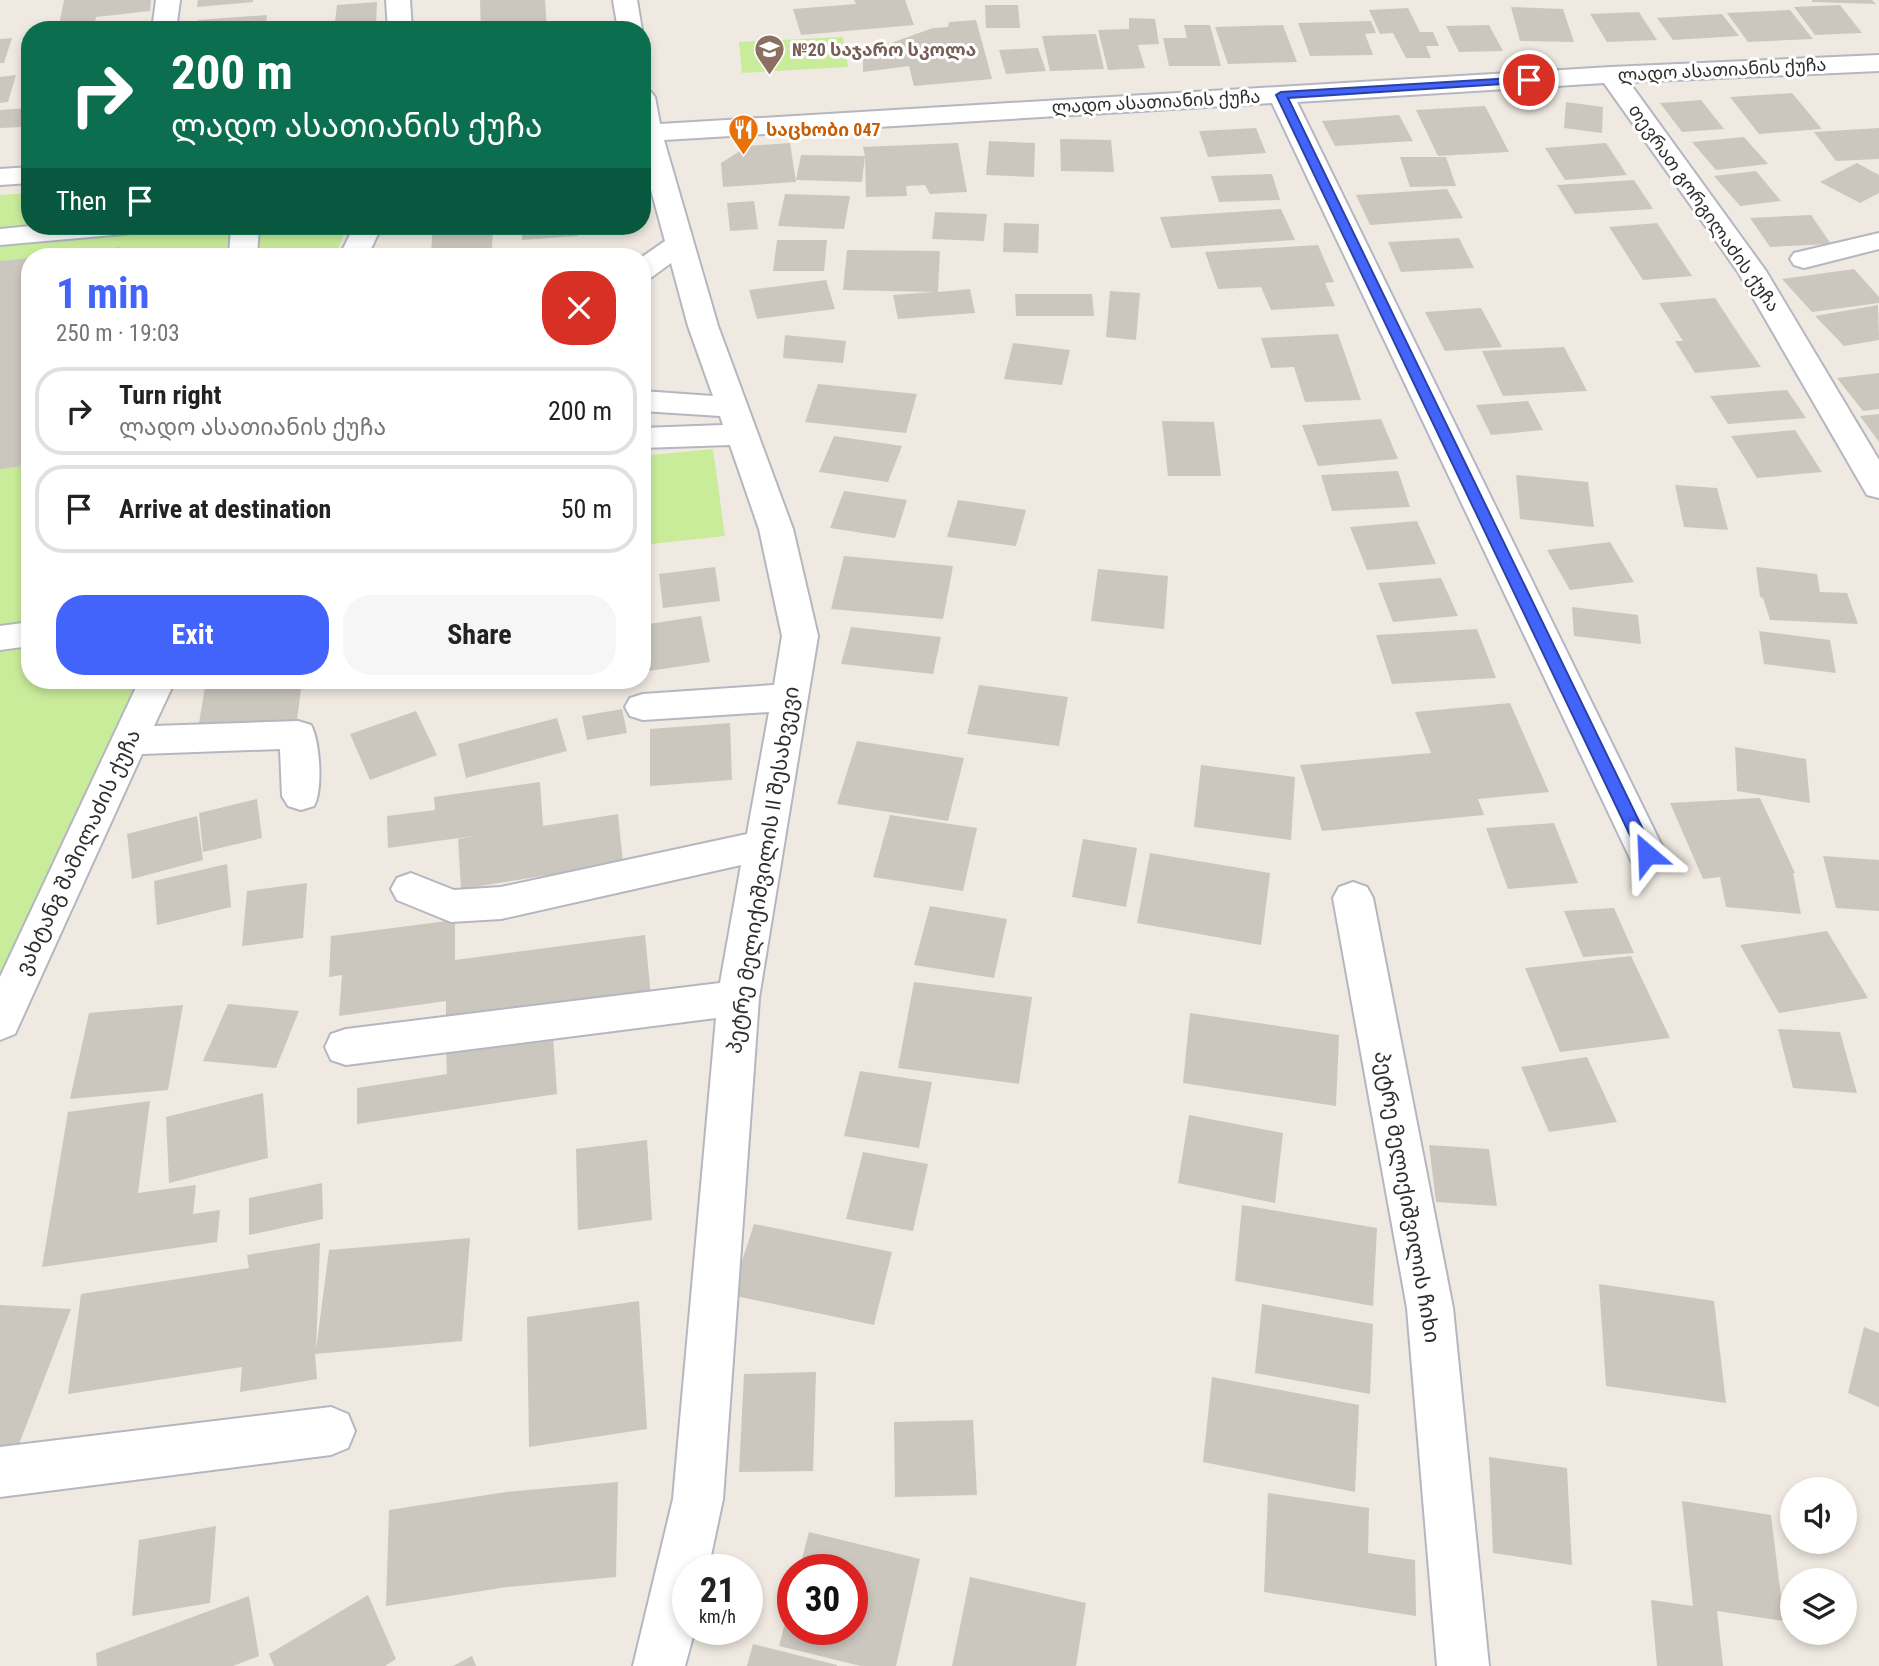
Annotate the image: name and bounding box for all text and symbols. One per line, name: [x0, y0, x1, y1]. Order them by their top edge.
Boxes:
school or university icon: №20 საჯარო სკოლა: [752, 33, 786, 77]
place label: №20 საჯარო სკოლა: [792, 39, 976, 61]
text: 200 m: [171, 44, 293, 101]
icon: right: [56, 49, 147, 140]
pin: [1499, 50, 1559, 110]
street label: ლადო ასათიანის ქუჩა: [1617, 54, 1827, 86]
icon: arrive: [1510, 61, 1548, 99]
street label: ლადო ასათიანის ქუჩა: [1051, 86, 1261, 118]
street label: თევრათ გორგილაძის ქუჩა: [1624, 100, 1784, 316]
text: ლადო ასათიანის ქუჩა: [171, 107, 543, 145]
restaurant icon: საცხობი 047: [726, 113, 760, 157]
place label: საცხობი 047: [766, 119, 881, 140]
icon: arrive: [121, 182, 159, 220]
text: Then: [56, 186, 107, 216]
text: 1 min: [56, 269, 149, 318]
button: close: [542, 271, 616, 345]
text: 250 m · 19:03: [56, 320, 180, 347]
text: Turn right: [119, 380, 221, 410]
icon: right: [60, 392, 98, 430]
text: 200 m: [548, 396, 612, 426]
text: ლადო ასათიანის ქუჩა: [119, 414, 386, 441]
icon: arrive: [60, 490, 98, 528]
text: Arrive at destination: [119, 494, 331, 524]
text: 50 m: [561, 494, 612, 524]
button: Exit: [56, 595, 329, 675]
button: Share: [343, 595, 616, 675]
street label: პეტრე მელიქიშვილის II შესახვევი: [722, 685, 805, 1056]
street label: ვახტანგ შამილაძის ქუჩა: [10, 725, 146, 979]
position arrow: [1610, 817, 1684, 891]
street label: პეტრე მელიქიშვილის ჩიხი: [1369, 1049, 1444, 1345]
map controls: [1780, 1477, 1857, 1645]
button: sound: [1780, 1477, 1857, 1554]
speed limit sign: 30: [777, 1554, 868, 1645]
button: layers: [1780, 1568, 1857, 1645]
text: 21: [700, 1570, 735, 1611]
text: km/h: [699, 1606, 736, 1627]

